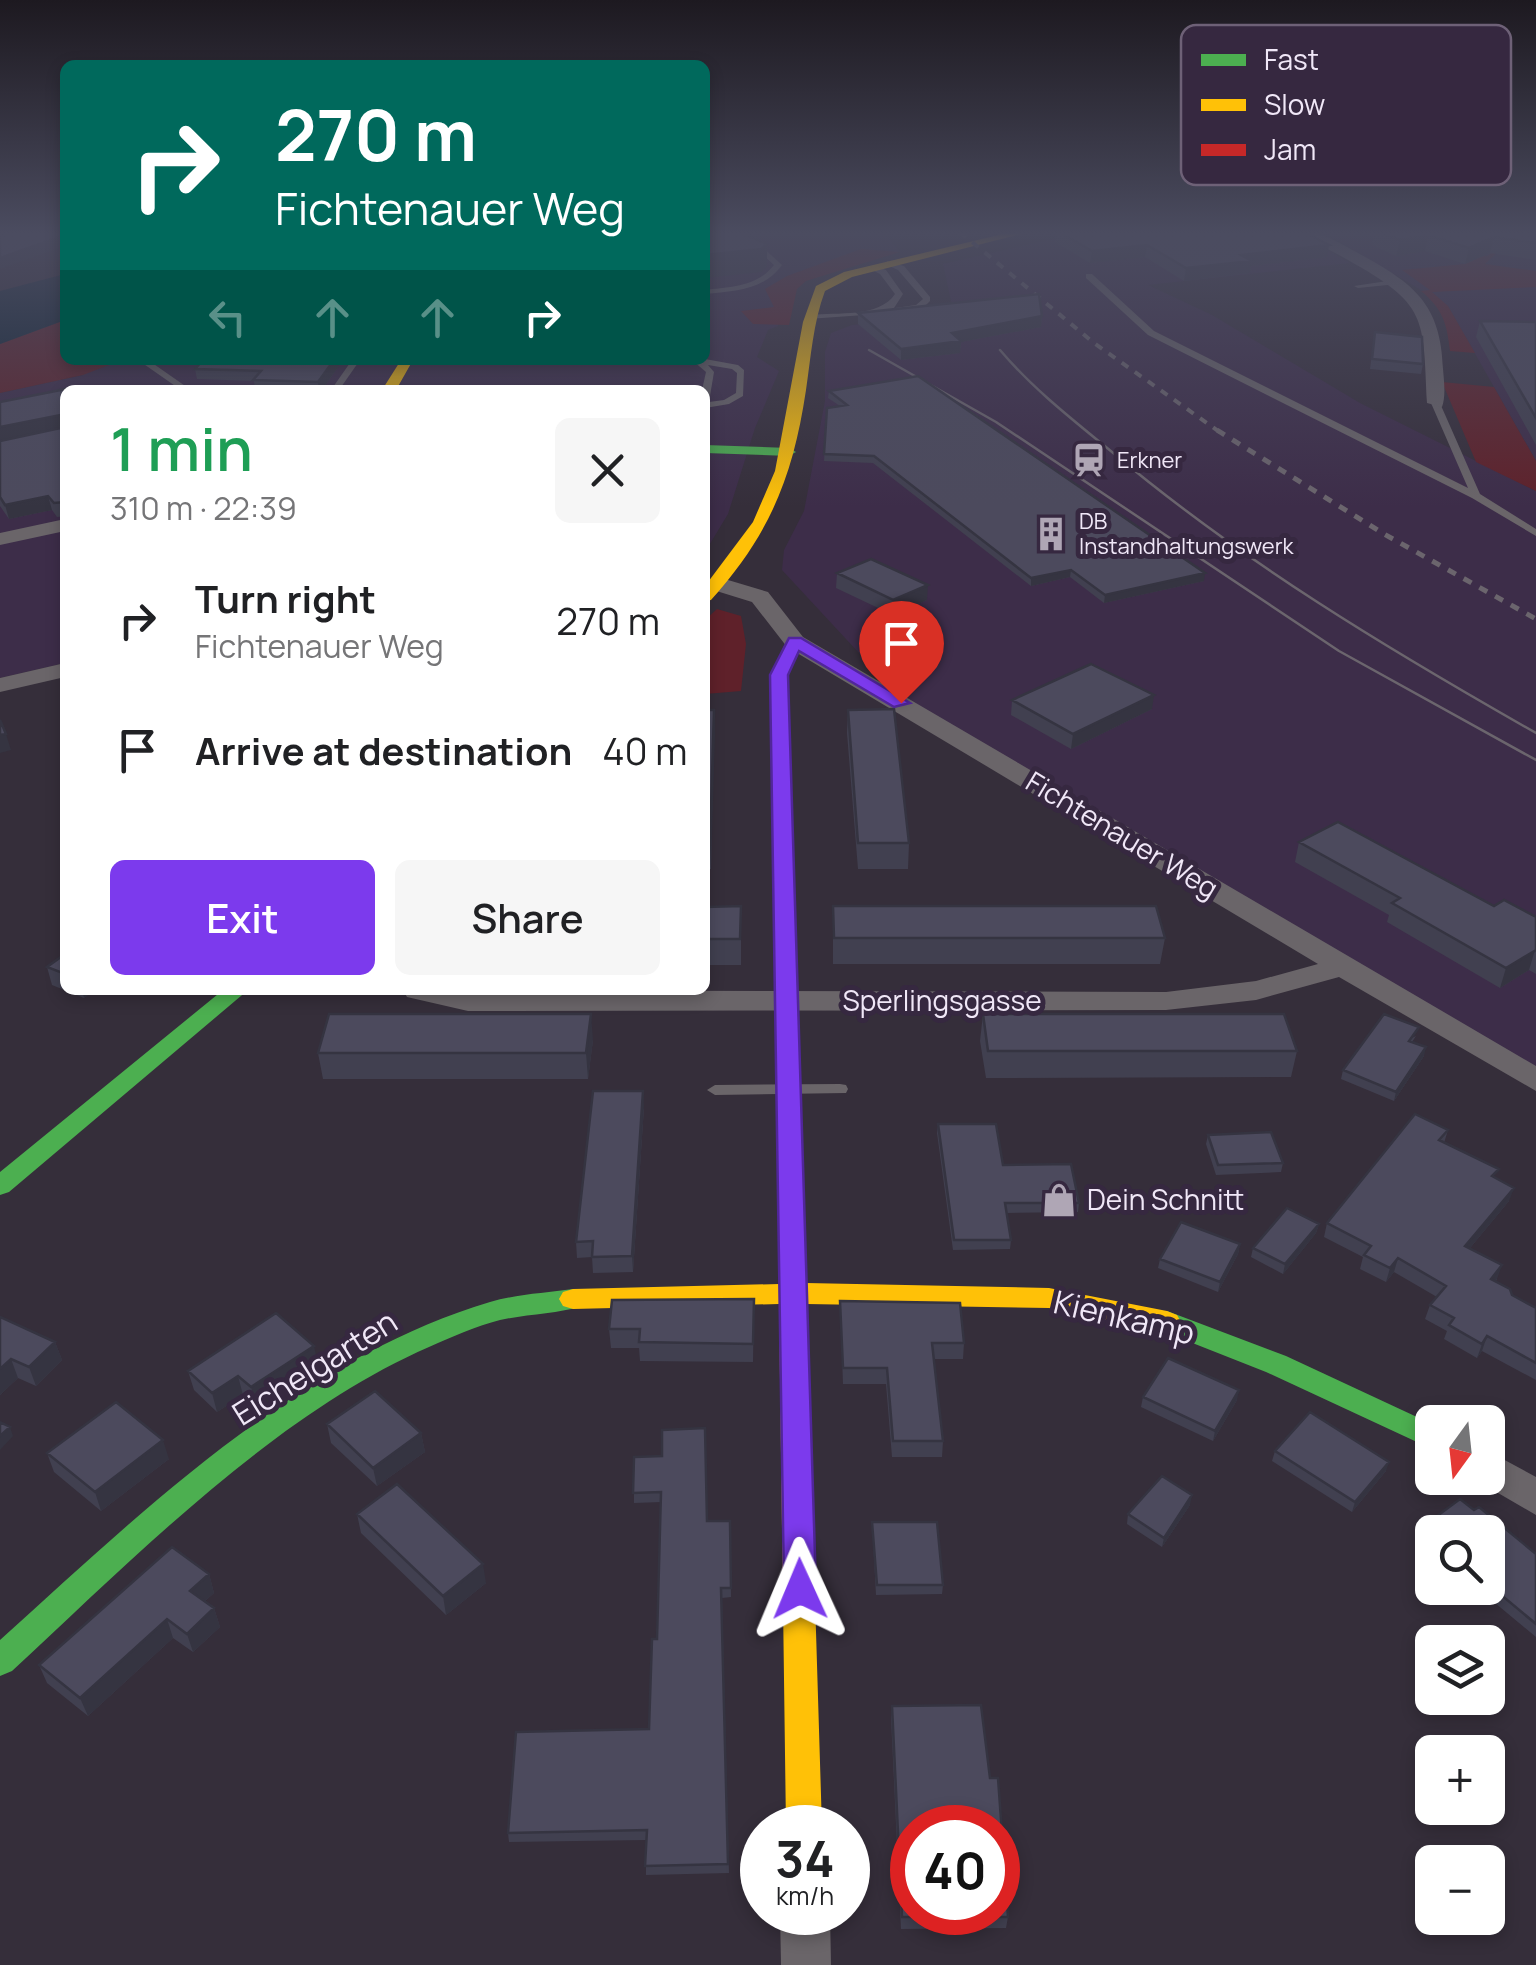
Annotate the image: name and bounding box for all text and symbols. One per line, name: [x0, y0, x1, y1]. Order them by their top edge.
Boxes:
legend: [1181, 25, 1511, 185]
text: Fast: [1264, 40, 1319, 78]
text: Slow: [1264, 85, 1325, 123]
text: 270 m: [275, 86, 477, 182]
icon: right: [110, 100, 240, 230]
text: Jam: [1264, 130, 1316, 168]
text: Fichtenauer Weg: [275, 177, 625, 239]
icon: left: [200, 290, 255, 345]
icon: ahead: [305, 290, 360, 345]
icon: ahead: [410, 290, 465, 345]
icon: right: [515, 290, 570, 345]
text: 1 min: [110, 407, 253, 489]
button: close: [555, 418, 660, 523]
station icon: Erkner: [1070, 441, 1108, 479]
place label: Erkner: [1117, 445, 1182, 475]
text: 310 m · 22:39: [110, 486, 297, 530]
place label: DB Instandhaltungswerk: [1079, 506, 1295, 561]
building icon: DB Instandhaltungswerk: [1032, 515, 1070, 553]
text: Turn right: [195, 572, 376, 624]
icon: right: [110, 593, 165, 648]
text: 270 m: [556, 594, 660, 646]
pin: [859, 601, 944, 704]
icon: arrive: [874, 616, 929, 671]
text: Fichtenauer Weg: [195, 624, 444, 668]
icon: arrive: [110, 723, 165, 778]
text: Arrive at destination: [195, 724, 572, 776]
text: 40 m: [602, 724, 688, 776]
street label: Fichtenauer Weg: [1019, 762, 1226, 906]
button: Exit: [110, 860, 375, 975]
button: Share: [395, 860, 660, 975]
street label: Sperlingsgasse: [842, 981, 1042, 1019]
place label: Dein Schnitt: [1087, 1180, 1244, 1218]
shop icon: Dein Schnitt: [1040, 1181, 1078, 1219]
street label: Kienkamp: [1049, 1279, 1199, 1355]
street label: Eichelgarten: [224, 1299, 405, 1435]
north arrow: [1415, 1405, 1505, 1495]
map controls: [1415, 1405, 1505, 1935]
button: search: [1415, 1515, 1505, 1605]
position arrow: [748, 1537, 852, 1641]
button: layers: [1415, 1625, 1505, 1715]
button: +: [1415, 1735, 1505, 1825]
speed limit sign: 40: [890, 1805, 1020, 1935]
text: 34: [775, 1824, 835, 1892]
button: −: [1415, 1845, 1505, 1935]
text: km/h: [776, 1878, 834, 1913]

